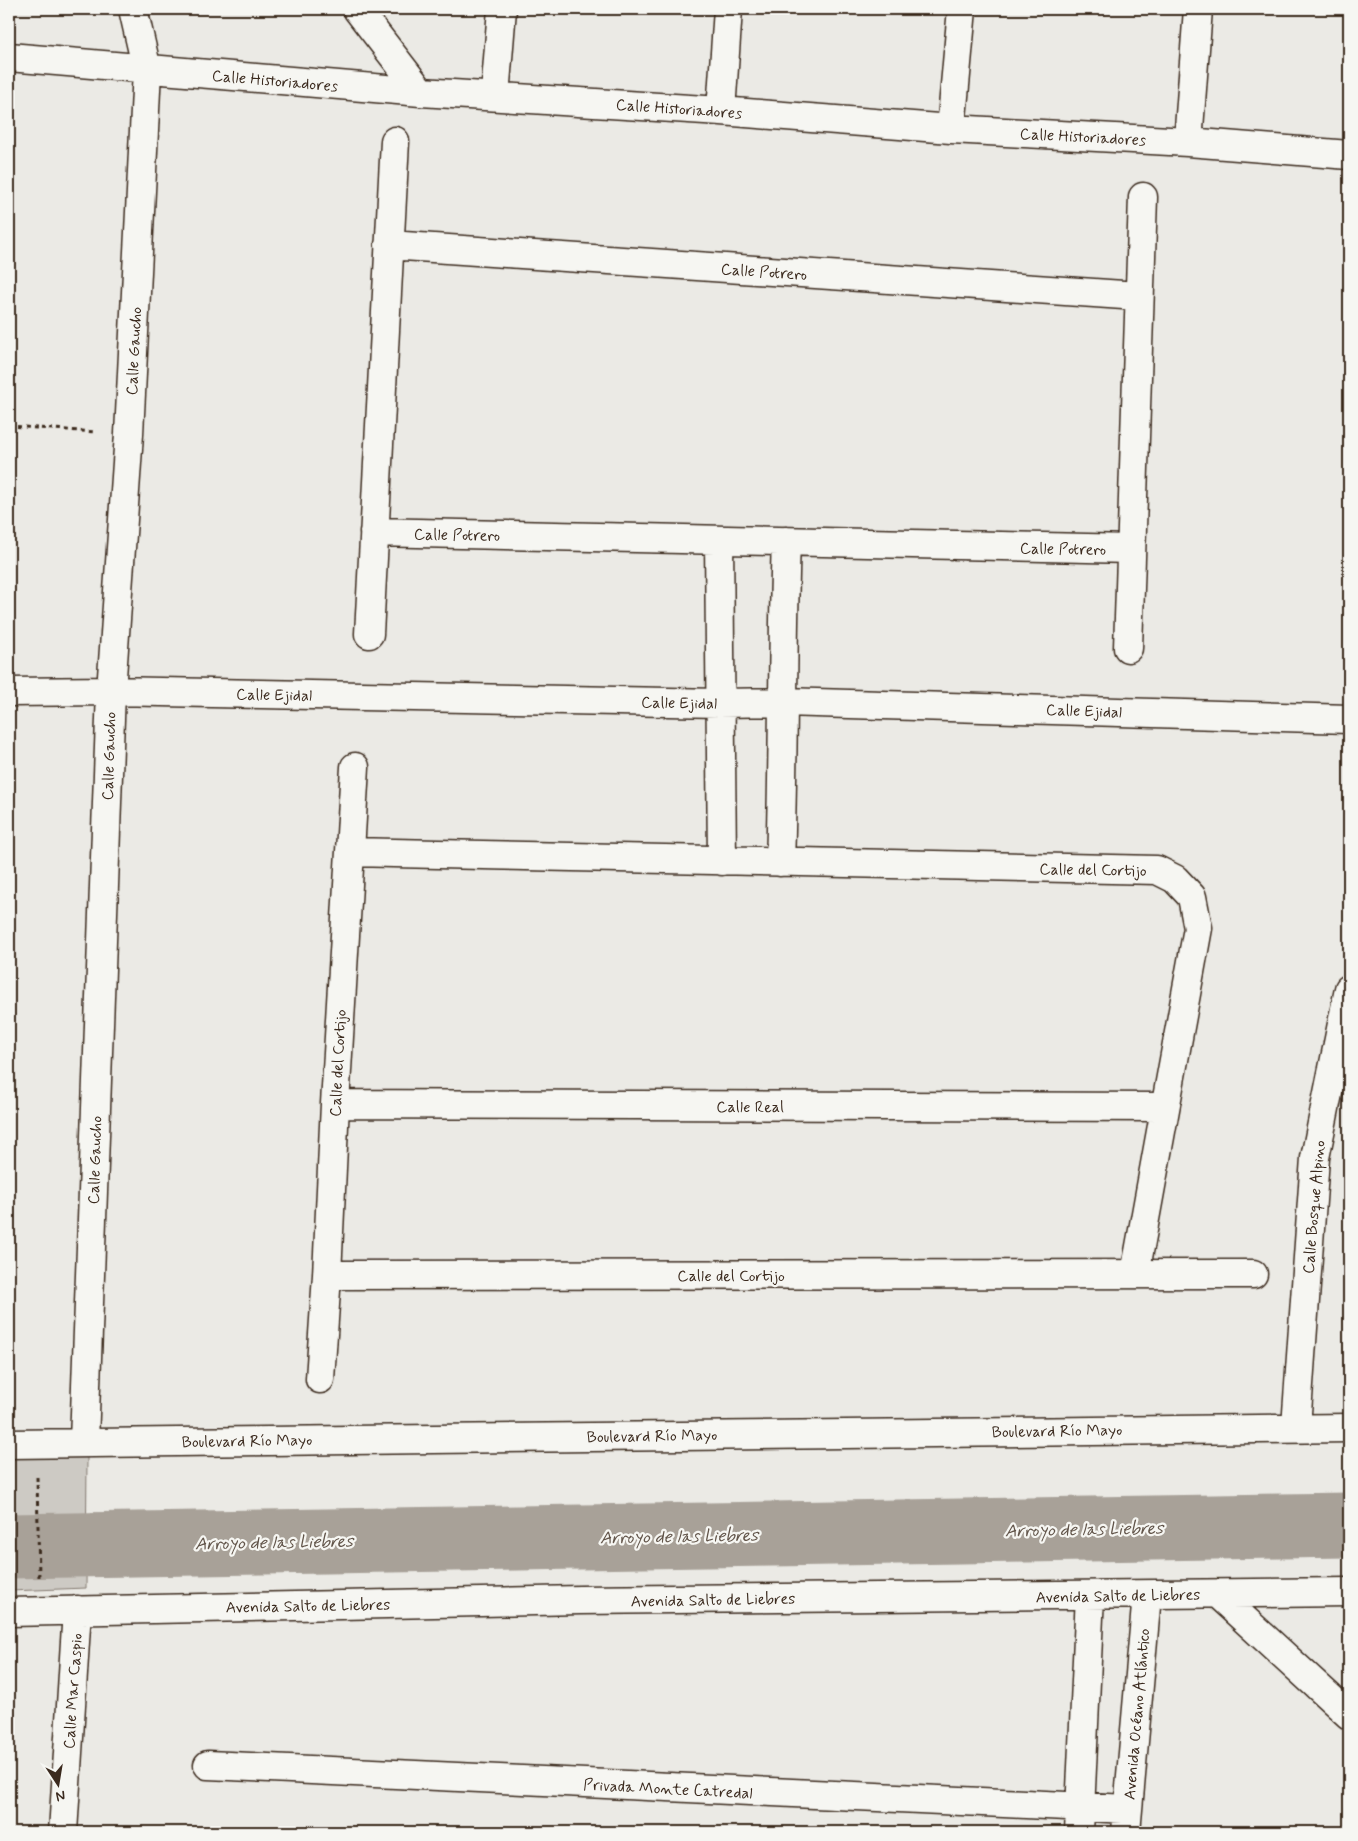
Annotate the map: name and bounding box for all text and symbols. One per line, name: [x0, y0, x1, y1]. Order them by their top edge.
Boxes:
street label: Calle Historiadores: [211, 66, 339, 97]
street label: Calle Historiadores: [615, 95, 743, 124]
street label: Calle Historiadores: [1019, 124, 1147, 151]
street label: Calle Potrero: [720, 259, 808, 286]
street label: Calle Gaucho: [122, 306, 147, 396]
street label: Calle Potrero: [414, 524, 501, 547]
street label: Calle Potrero: [1020, 538, 1107, 561]
street label: Calle Ejidal: [236, 684, 312, 707]
street label: Calle Ejidal: [641, 692, 717, 715]
street label: Calle Ejidal: [1046, 700, 1122, 723]
street label: Calle Gaucho: [97, 711, 122, 801]
street label: Calle del Cortijo: [1039, 859, 1147, 882]
street label: Calle del Cortijo: [325, 1009, 352, 1117]
street label: Calle Real: [716, 1097, 784, 1118]
street label: Calle Gaucho: [83, 1115, 108, 1205]
street label: Calle Bosque Alpino: [1298, 1139, 1331, 1275]
street label: Calle del Cortijo: [677, 1266, 785, 1287]
street label: Boulevard Río Mayo: [992, 1420, 1122, 1443]
street label: Boulevard Río Mayo: [587, 1425, 717, 1448]
street label: Boulevard Río Mayo: [182, 1430, 312, 1453]
water label: Arroyo de las Liebres: [1005, 1517, 1165, 1543]
water label: Arroyo de las Liebres: [600, 1524, 760, 1550]
water label: Arroyo de las Liebres: [195, 1530, 355, 1556]
street label: Avenida Salto de Liebres: [1035, 1585, 1201, 1608]
street label: Avenida Salto de Liebres: [630, 1589, 796, 1612]
street label: Avenida Salto de Liebres: [225, 1595, 391, 1618]
street label: Avenida Océano Atlántico: [1120, 1627, 1155, 1801]
street label: Calle Mar Caspio: [59, 1633, 88, 1750]
north arrow: [32, 1758, 82, 1808]
street label: Privada Monte Catredal: [583, 1775, 753, 1804]
text: N: [54, 1786, 67, 1806]

